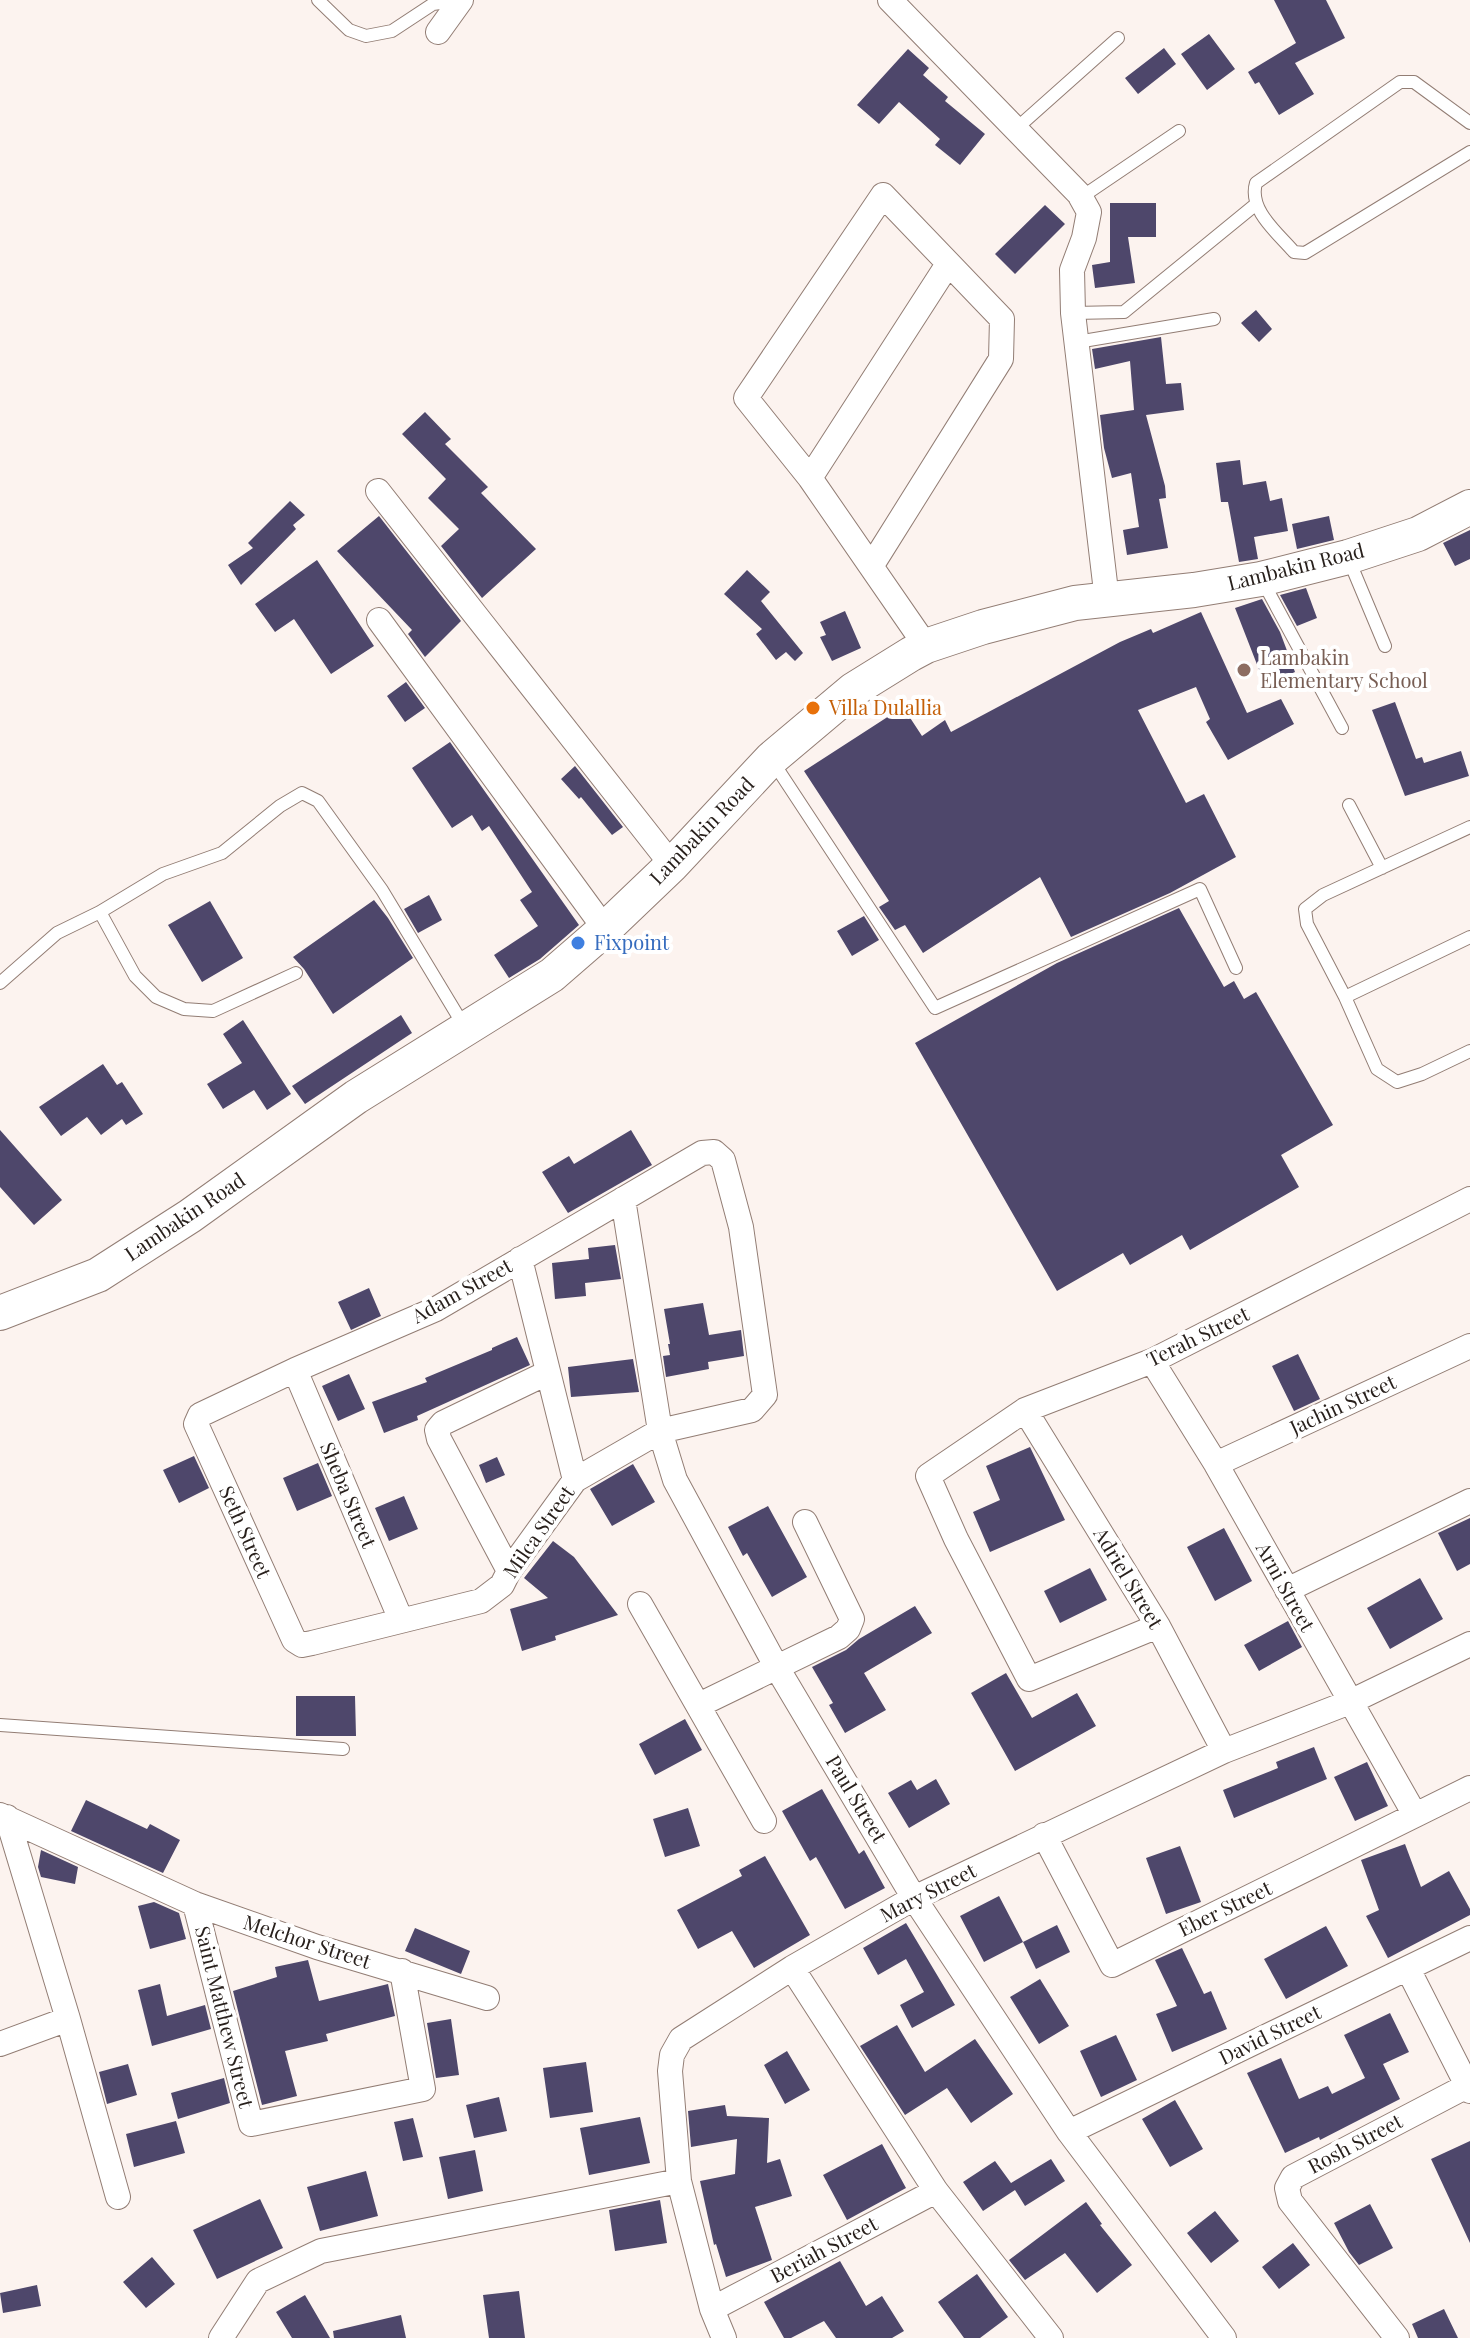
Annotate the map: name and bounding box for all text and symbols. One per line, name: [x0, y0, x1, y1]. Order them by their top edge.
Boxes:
street label: Lambakin Road: [1224, 535, 1367, 596]
place label: Lambakin Elementary School: [1260, 643, 1428, 693]
marker: Lambakin Elementary School: [1235, 661, 1253, 679]
place label: Villa Dulallia: [828, 693, 942, 720]
marker: Villa Dulallia: [804, 699, 822, 717]
street label: Lambakin Road: [643, 770, 760, 890]
place label: Fixpoint: [594, 928, 670, 955]
marker: Fixpoint: [569, 934, 587, 952]
street label: Lambakin Road: [119, 1165, 250, 1266]
street label: Adam Street: [405, 1251, 517, 1329]
street label: Terah Street: [1142, 1299, 1254, 1372]
street label: Jachin Street: [1284, 1367, 1401, 1440]
street label: Sheba Street: [315, 1437, 384, 1552]
street label: Milca Street: [496, 1479, 580, 1583]
street label: Seth Street: [214, 1481, 279, 1583]
street label: Adriel Street: [1088, 1521, 1171, 1634]
street label: Arni Street: [1250, 1536, 1322, 1636]
street label: Paul Street: [821, 1749, 894, 1848]
street label: Mary Street: [875, 1856, 981, 1927]
street label: Eber Street: [1173, 1873, 1276, 1942]
street label: Melchor Street: [240, 1907, 375, 1974]
street label: Saint Matthew Street: [190, 1923, 261, 2111]
street label: David Street: [1214, 1997, 1326, 2070]
street label: Rosh Street: [1302, 2106, 1407, 2179]
street label: Beriah Street: [765, 2209, 882, 2288]

